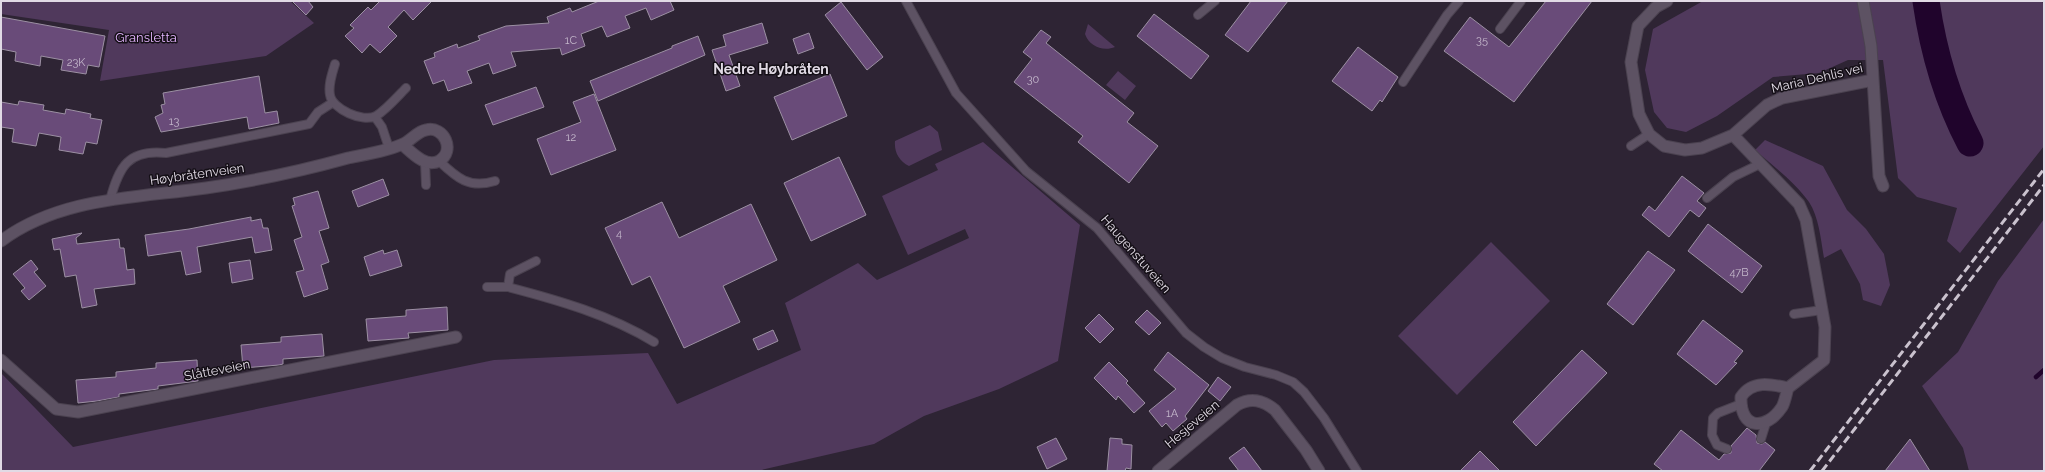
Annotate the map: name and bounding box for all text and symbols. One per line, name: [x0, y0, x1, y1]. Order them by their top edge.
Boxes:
park label: Gransletta: [115, 30, 177, 45]
house number: 1C: [565, 34, 578, 47]
house number: 35: [1476, 34, 1488, 47]
house number: 23K: [67, 56, 86, 69]
street label: Maria Dehlis vei: [1770, 60, 1864, 96]
district label: Nedre Høybråten: [713, 61, 829, 77]
house number: 30: [1027, 73, 1040, 86]
house number: 13: [169, 115, 179, 128]
house number: 12: [566, 131, 576, 144]
street label: Høybråtenveien: [149, 160, 245, 188]
street label: Haugenstuveien: [1098, 212, 1174, 296]
house number: 4: [616, 227, 622, 240]
house number: 47B: [1729, 266, 1749, 279]
street label: Slåtteveien: [183, 356, 251, 384]
street label: Hesjeveien: [1162, 397, 1222, 451]
house number: 1A: [1166, 407, 1179, 420]

